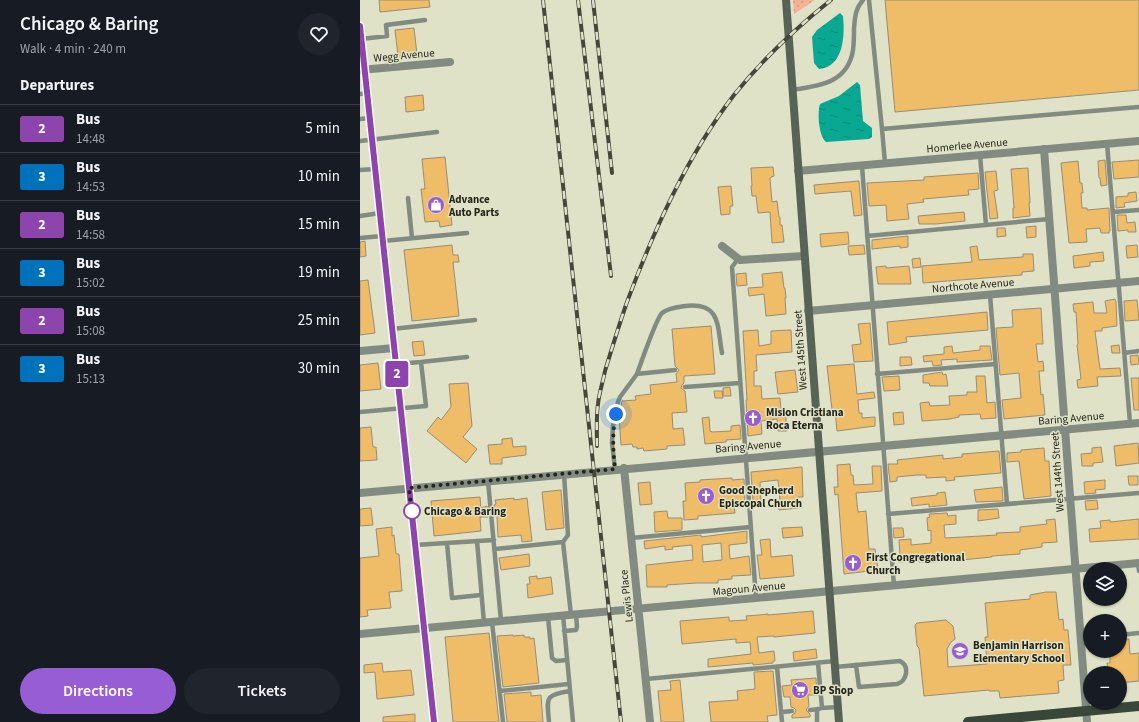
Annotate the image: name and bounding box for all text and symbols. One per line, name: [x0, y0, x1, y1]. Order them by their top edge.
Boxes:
text: Chicago & Baring: [20, 11, 158, 38]
button: heart: [298, 13, 340, 55]
text: Walk · 4 min · 240 m: [20, 40, 126, 58]
street label: Wegg Avenue: [373, 45, 436, 66]
text: Departures: [20, 75, 94, 96]
text: Bus: [76, 109, 100, 130]
text: 5 min: [305, 118, 340, 139]
text: 2: [38, 119, 46, 139]
text: 14:48: [76, 130, 105, 148]
street label: Homerlee Avenue: [926, 134, 1009, 157]
text: Bus: [76, 157, 100, 178]
text: 10 min: [298, 166, 340, 187]
text: 3: [38, 167, 46, 187]
text: 14:53: [76, 178, 105, 196]
place label: Advance Auto Parts: [448, 192, 499, 220]
shop icon: Advance Auto Parts: [426, 195, 446, 215]
text: Bus: [76, 205, 100, 226]
text: 15 min: [298, 214, 340, 235]
text: 2: [38, 215, 46, 235]
text: 14:58: [76, 226, 105, 244]
text: Bus: [76, 253, 100, 274]
text: 19 min: [298, 262, 340, 283]
text: 3: [38, 263, 46, 283]
text: 15:02: [76, 274, 105, 292]
street label: Northcote Avenue: [931, 274, 1015, 297]
text: Bus: [76, 301, 100, 322]
street label: West 145th Street: [790, 309, 811, 391]
text: 25 min: [298, 310, 340, 331]
text: 2: [38, 311, 46, 331]
text: 15:08: [76, 322, 105, 340]
text: Bus: [76, 349, 100, 370]
text: 30 min: [298, 358, 340, 379]
text: 3: [38, 359, 46, 379]
line badge: 2: [384, 361, 410, 387]
text: 2: [393, 364, 401, 384]
text: 15:13: [76, 370, 105, 388]
your location: [606, 404, 626, 424]
place label: Mision Cristiana Roca Eterna: [766, 405, 844, 433]
church icon: Mision Cristiana Roca Eterna: [743, 408, 763, 428]
street label: Baring Avenue: [1037, 408, 1105, 429]
street label: West 144th Street: [1047, 431, 1068, 513]
street label: Baring Avenue: [714, 436, 782, 457]
place label: Good Shepherd Episcopal Church: [719, 483, 802, 511]
church icon: Good Shepherd Episcopal Church: [696, 486, 716, 506]
marker: Chicago & Baring: [403, 502, 421, 520]
place label: Chicago & Baring: [424, 504, 506, 519]
place label: First Congregational Church: [866, 550, 965, 578]
church icon: First Congregational Church: [843, 553, 863, 573]
map controls: [1083, 562, 1127, 710]
button: layers: [1083, 562, 1127, 606]
street label: Lewis Place: [616, 568, 637, 623]
street label: Magoun Avenue: [712, 578, 787, 599]
button: +: [1083, 614, 1127, 658]
place label: Benjamin Harrison Elementary School: [973, 638, 1065, 666]
school or university icon: Benjamin Harrison Elementary School: [950, 641, 970, 661]
button: −: [1083, 666, 1127, 710]
button: Directions: [20, 668, 176, 714]
button: Tickets: [184, 668, 340, 714]
supermarket icon: BP Shop: [790, 680, 810, 700]
place label: BP Shop: [813, 683, 853, 698]

